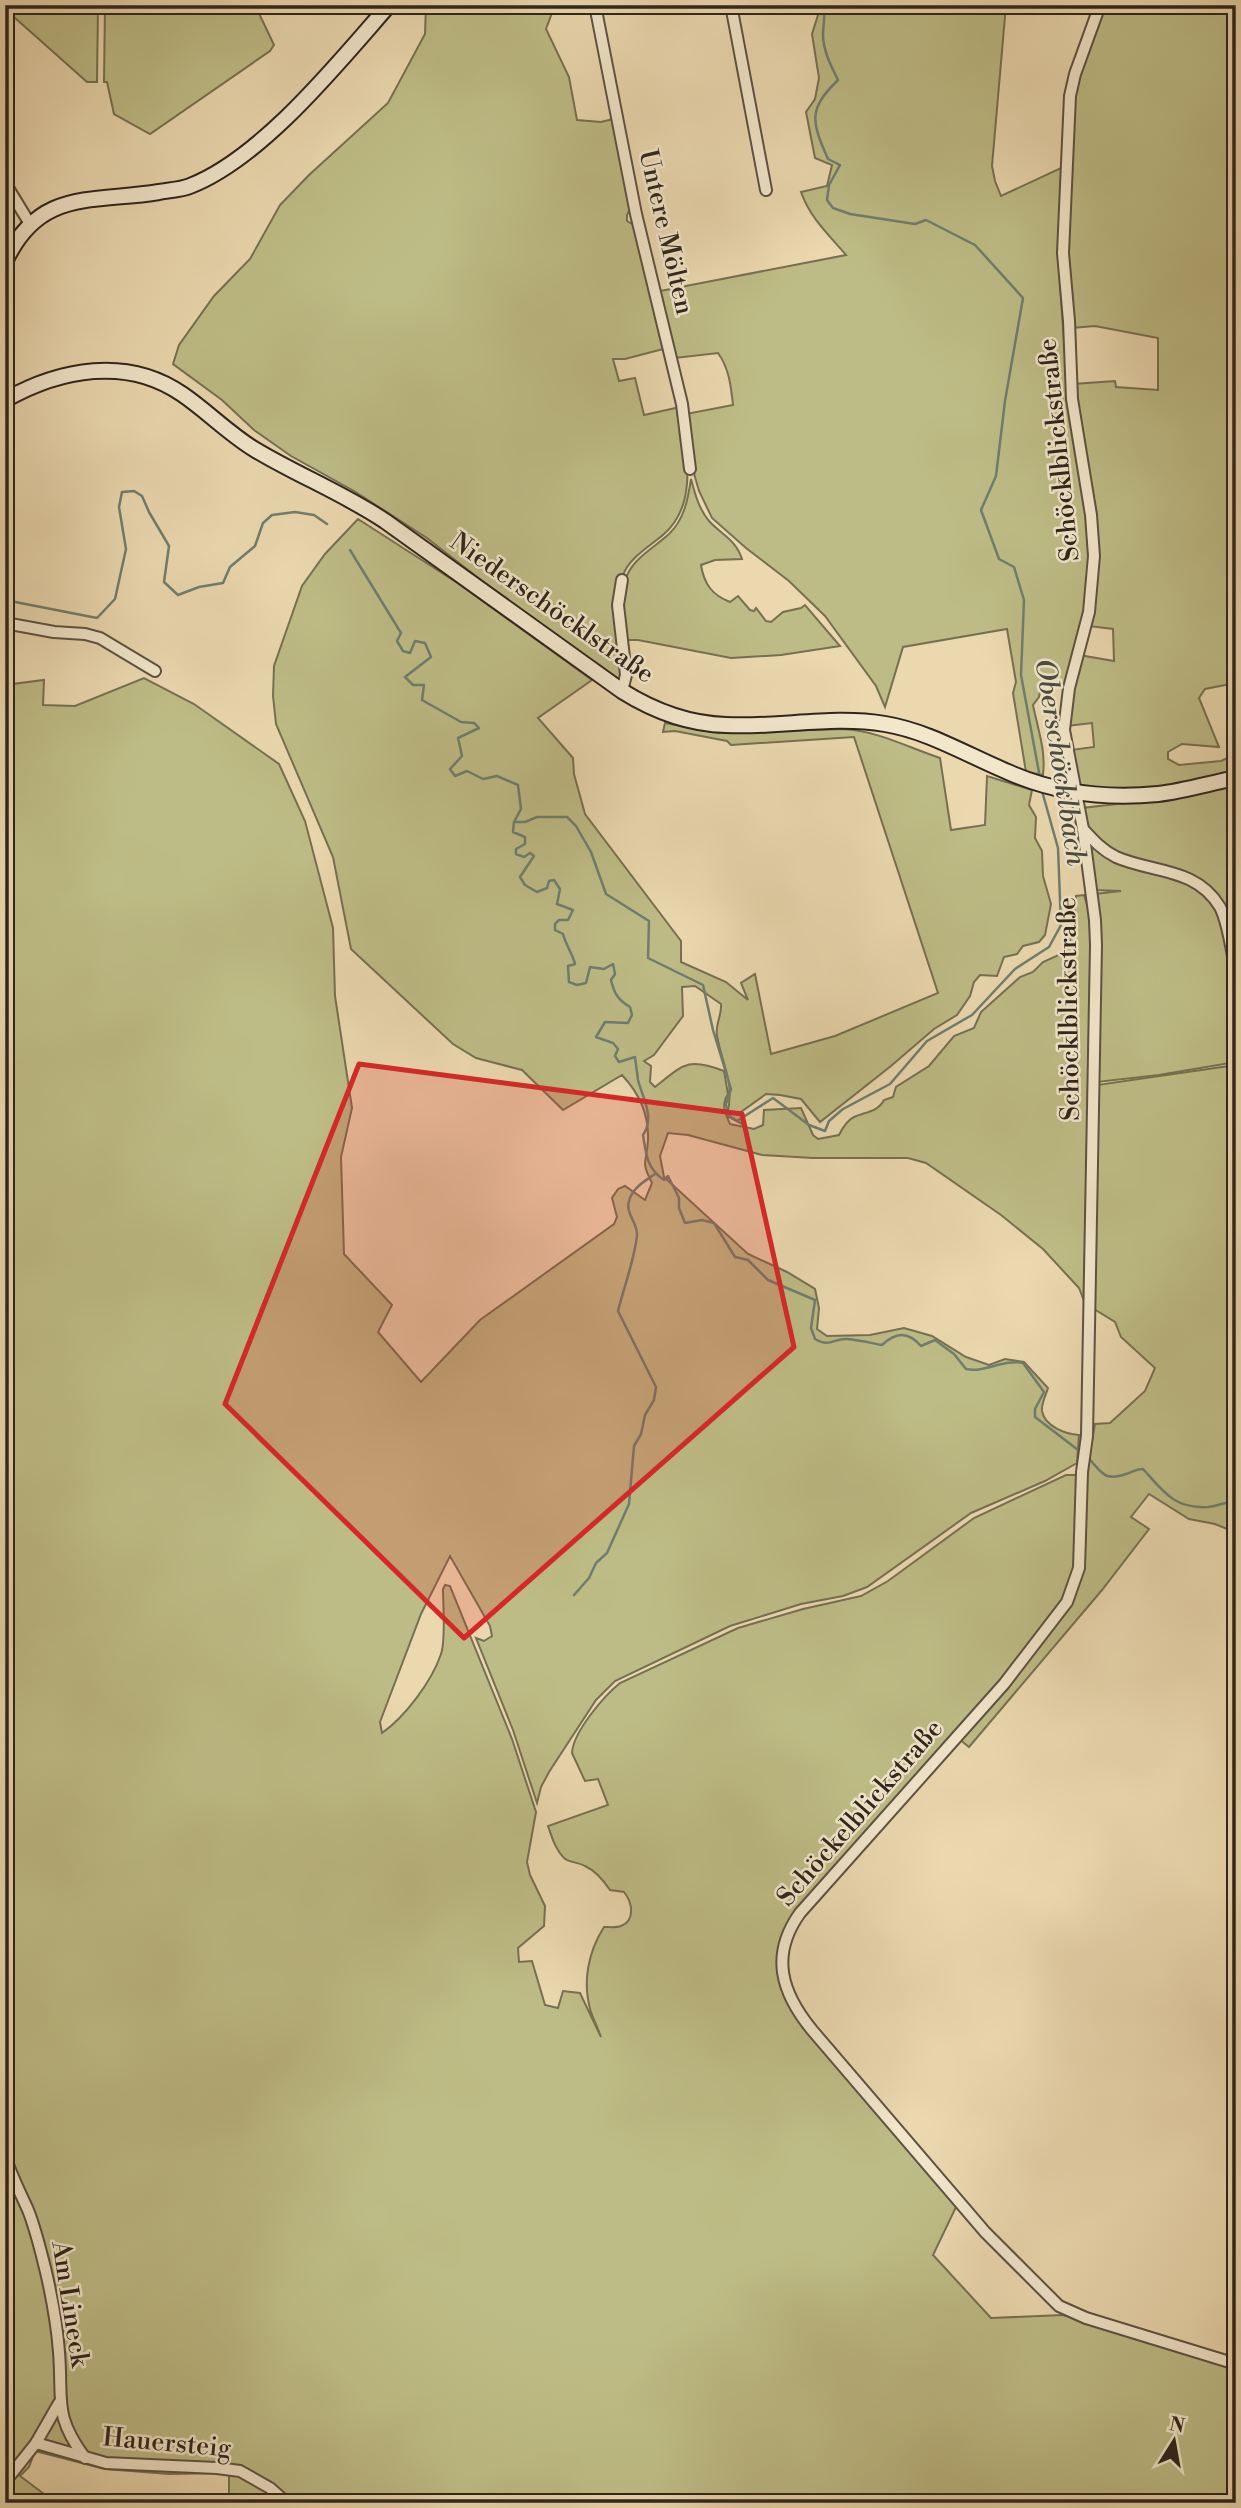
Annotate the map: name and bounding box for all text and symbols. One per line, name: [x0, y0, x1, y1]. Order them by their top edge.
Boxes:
street label: Untere Mölten: [631, 146, 701, 318]
street label: Schöcklblickstraße: [1031, 337, 1087, 563]
street label: Niederschöcklstraße: [444, 526, 660, 690]
water label: Oberschöcklbach: [1026, 656, 1094, 868]
street label: Schöcklblickstraße: [1051, 897, 1087, 1121]
street label: Schöckelblickstraße: [770, 1713, 950, 1913]
street label: Am Lineck: [44, 2238, 96, 2371]
north arrow: [1140, 2406, 1210, 2476]
text: N: [1167, 2412, 1187, 2439]
street label: Hauersteig: [101, 2421, 233, 2465]

